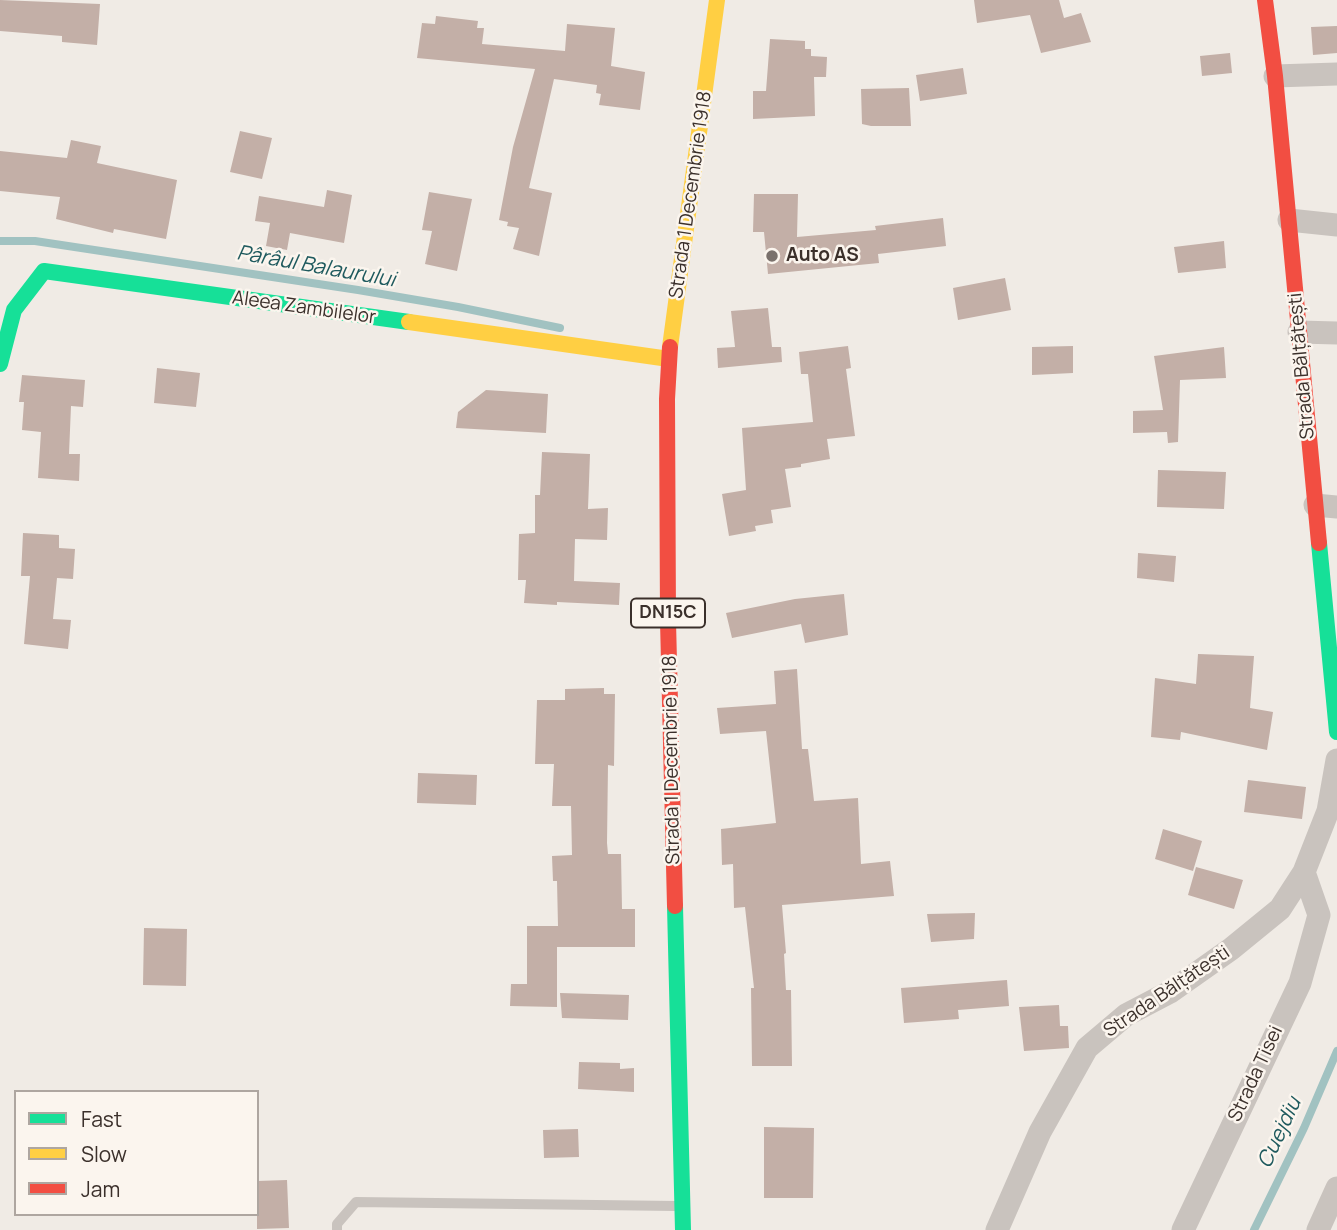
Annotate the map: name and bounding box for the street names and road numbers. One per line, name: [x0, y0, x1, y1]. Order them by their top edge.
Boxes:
street label: Strada 1 Decembrie 1918: [665, 90, 717, 300]
street label: Aleea Zambilelor: [231, 287, 377, 329]
street label: Strada Bălțătești: [1284, 292, 1320, 440]
road number: DN15C: [631, 598, 705, 628]
street label: Strada 1 Decembrie 1918: [659, 655, 685, 865]
street label: Strada Bălțătești: [1100, 941, 1234, 1043]
street label: Strada Tisei: [1224, 1022, 1288, 1126]

